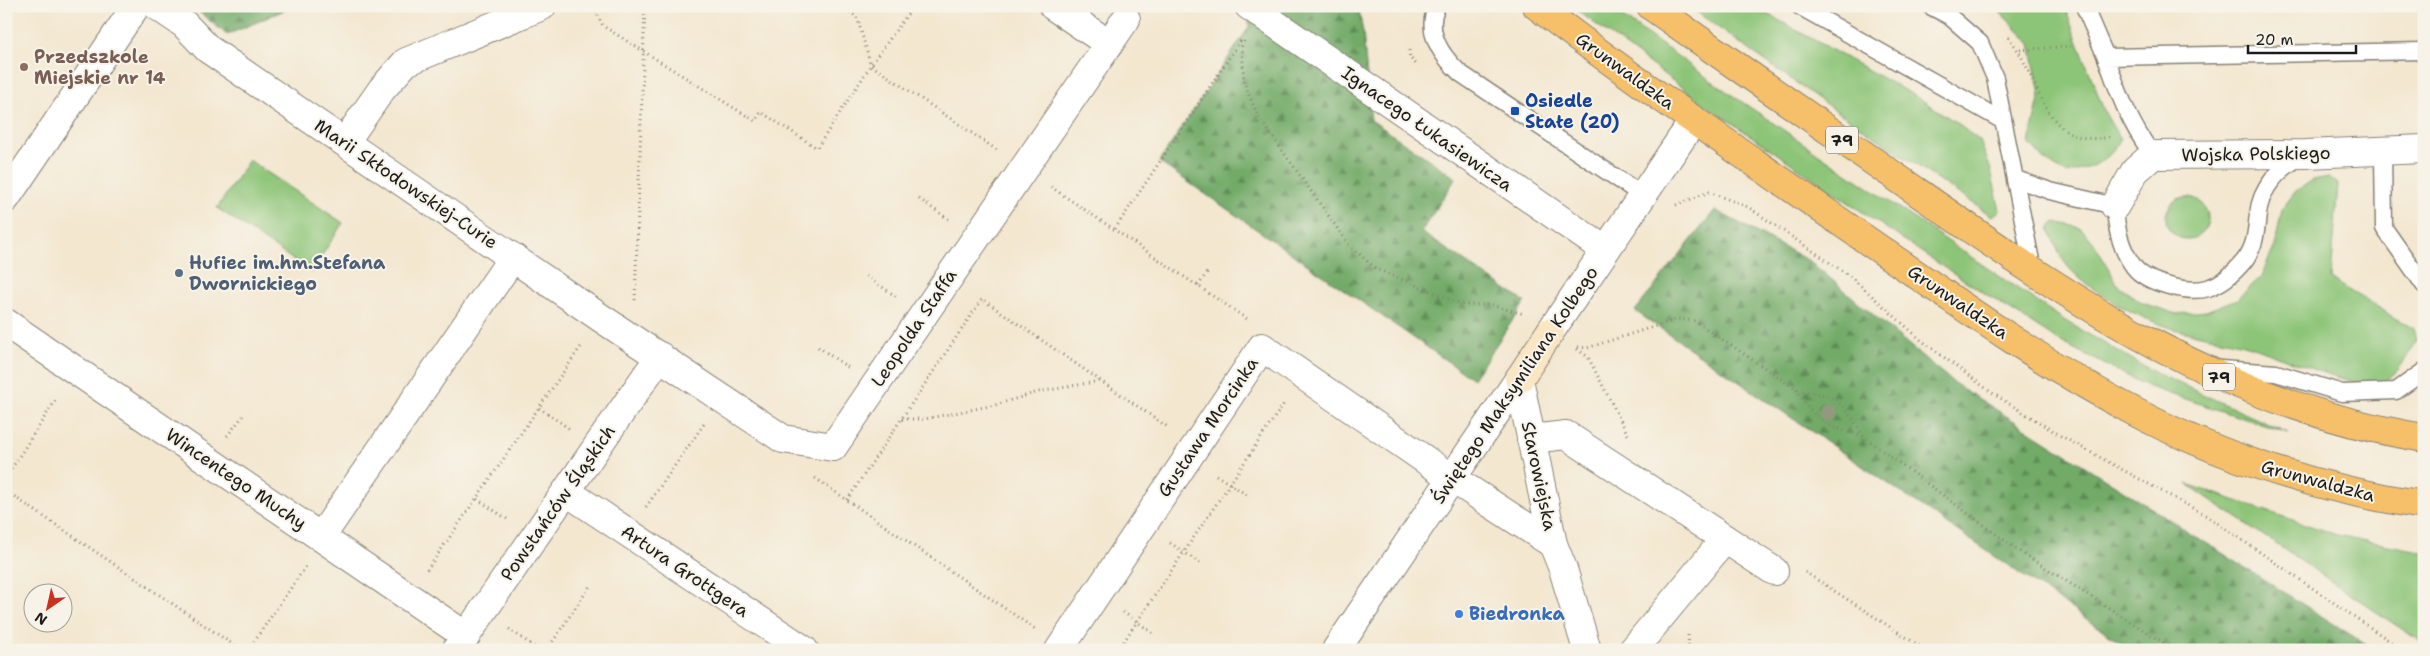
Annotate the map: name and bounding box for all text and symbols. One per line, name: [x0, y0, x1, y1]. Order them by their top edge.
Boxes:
scale bar: [2248, 22, 2355, 54]
street label: Grunwaldzka: [1571, 27, 1679, 115]
text: 20 m: [2255, 30, 2294, 50]
place label: Przedszkole Miejskie nr 14: [34, 45, 166, 90]
marker: Przedszkole Miejskie nr 14: [18, 61, 30, 73]
street label: Ignacego Łukasiewicza: [1337, 61, 1517, 197]
place label: Osiedle Stałe (20): [1525, 89, 1620, 134]
marker: Osiedle Stałe (20): [1509, 105, 1521, 117]
street label: Marii Skłodowskiej-Curie: [310, 114, 502, 254]
road number: 79: [1826, 126, 1858, 154]
street label: Wojska Polskiego: [2181, 141, 2331, 167]
place label: Hufiec im.hm.Stefana Dwornickiego: [189, 251, 386, 296]
street label: Grunwaldzka: [1903, 259, 2013, 345]
street label: Świętego Maksymiliana Kolbego: [1426, 262, 1604, 508]
street label: Leopolda Staffa: [866, 264, 962, 392]
marker: Hufiec im.hm.Stefana Dwornickiego: [173, 267, 185, 279]
street label: Gustawa Morcinka: [1152, 352, 1264, 502]
road number: 79: [2203, 364, 2235, 391]
street label: Starowiejska: [1516, 419, 1562, 533]
street label: Powstańców Śląskich: [495, 420, 621, 586]
street label: Wincentego Muchy: [161, 423, 311, 535]
street label: Grunwaldzka: [2258, 454, 2378, 508]
street label: Artura Grottgera: [616, 519, 754, 623]
north arrow: [22, 584, 72, 634]
place label: Biedronka: [1469, 602, 1566, 626]
text: N: [31, 608, 50, 629]
marker: Biedronka: [1453, 608, 1465, 620]

